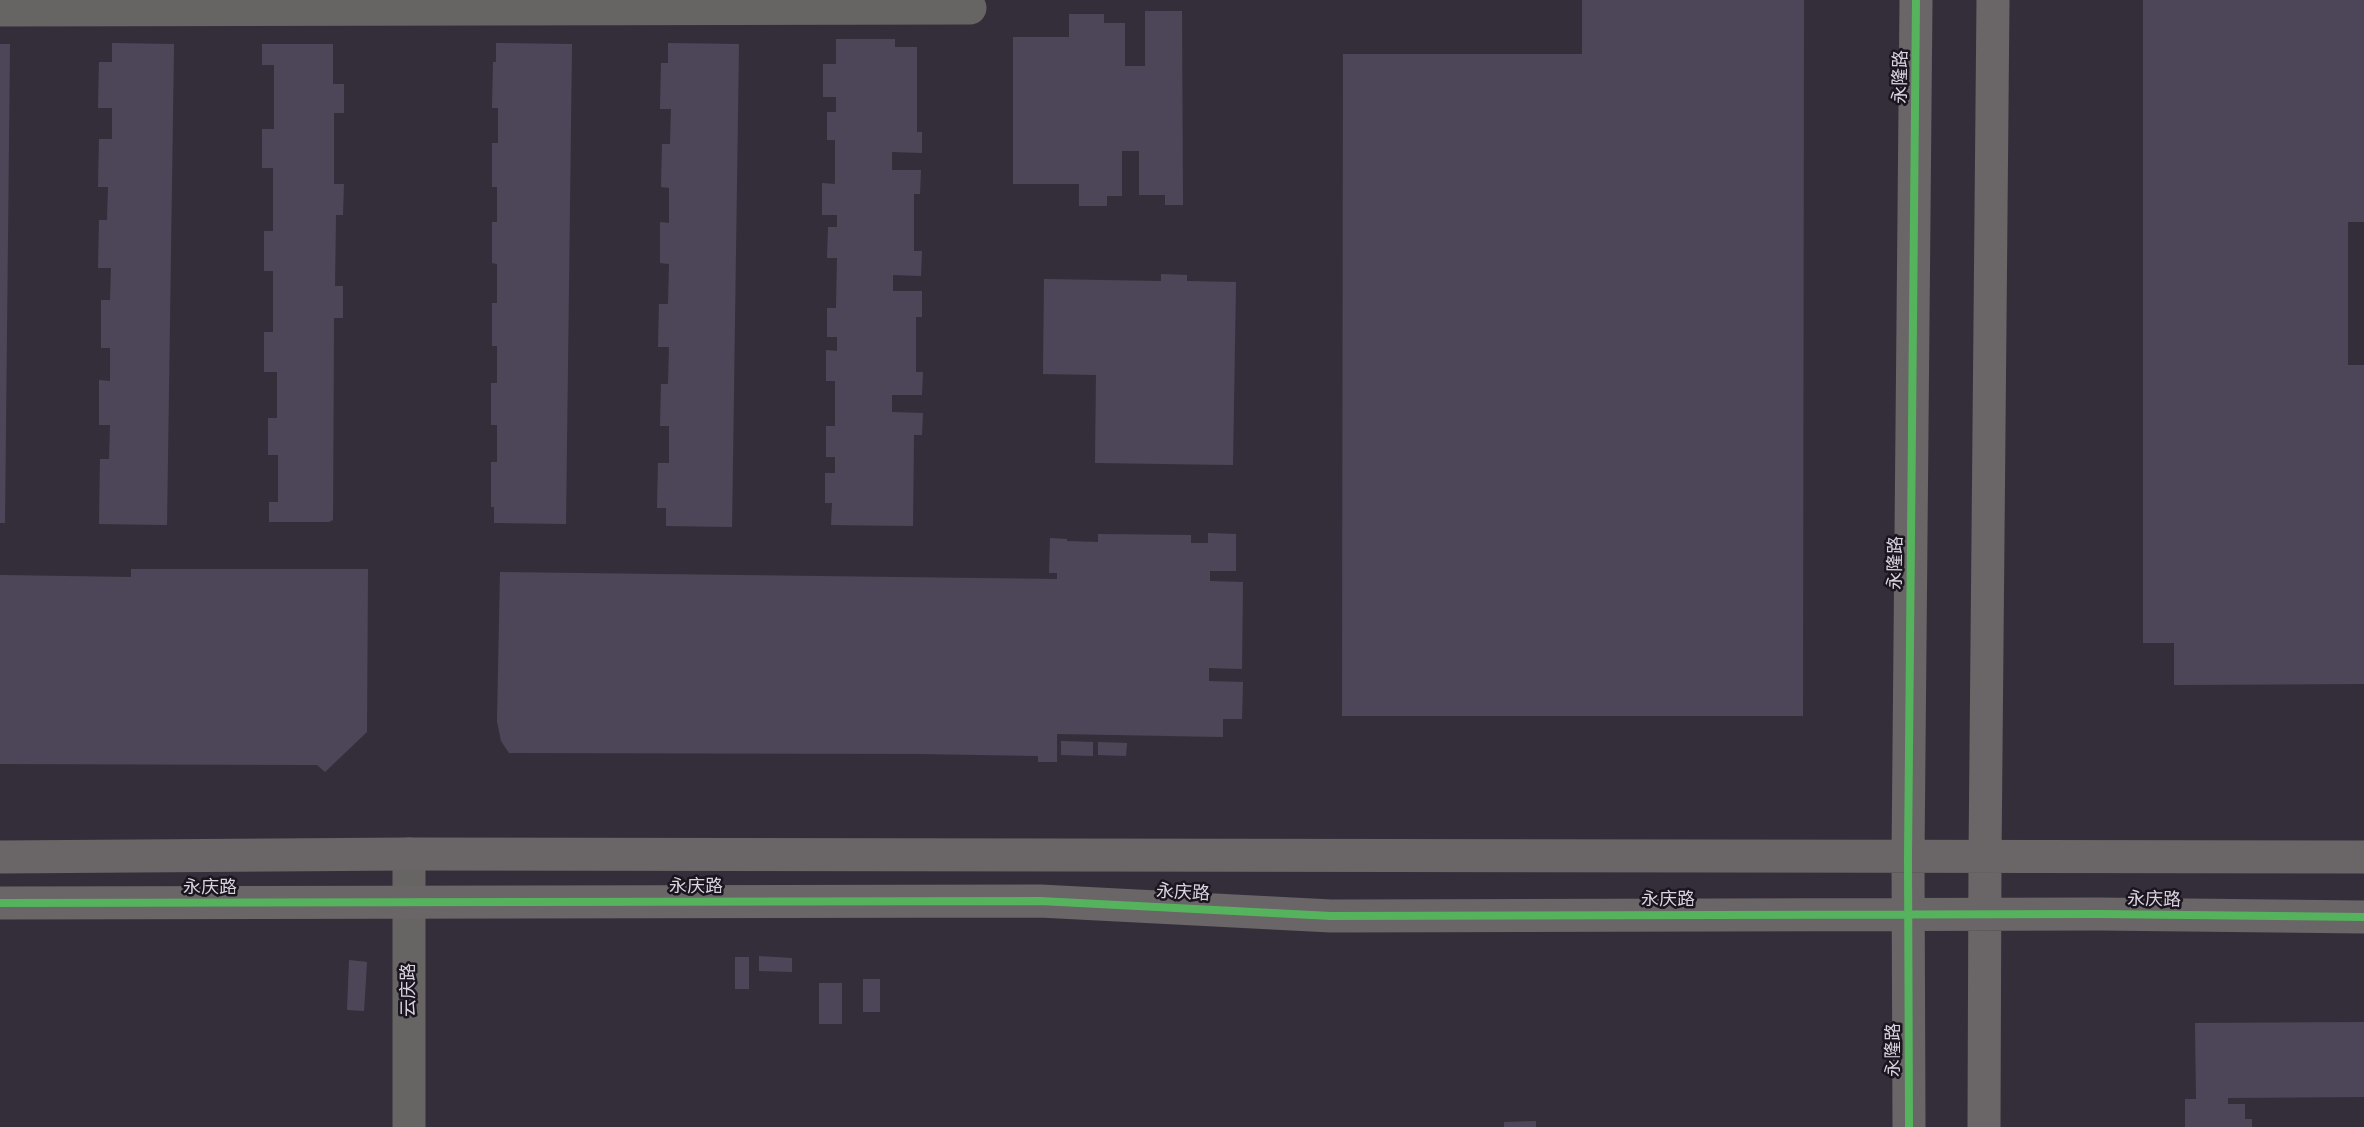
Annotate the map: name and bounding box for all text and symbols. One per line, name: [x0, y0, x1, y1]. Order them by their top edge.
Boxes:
street label: 永隆路: [1890, 50, 1912, 104]
street label: 永隆路: [1885, 536, 1907, 590]
street label: 永庆路: [669, 876, 723, 898]
street label: 永庆路: [183, 877, 237, 899]
street label: 永庆路: [1155, 881, 1211, 905]
street label: 永庆路: [1641, 889, 1695, 911]
street label: 永庆路: [2127, 889, 2181, 911]
street label: 云庆路: [398, 963, 420, 1017]
street label: 永隆路: [1883, 1023, 1905, 1077]

